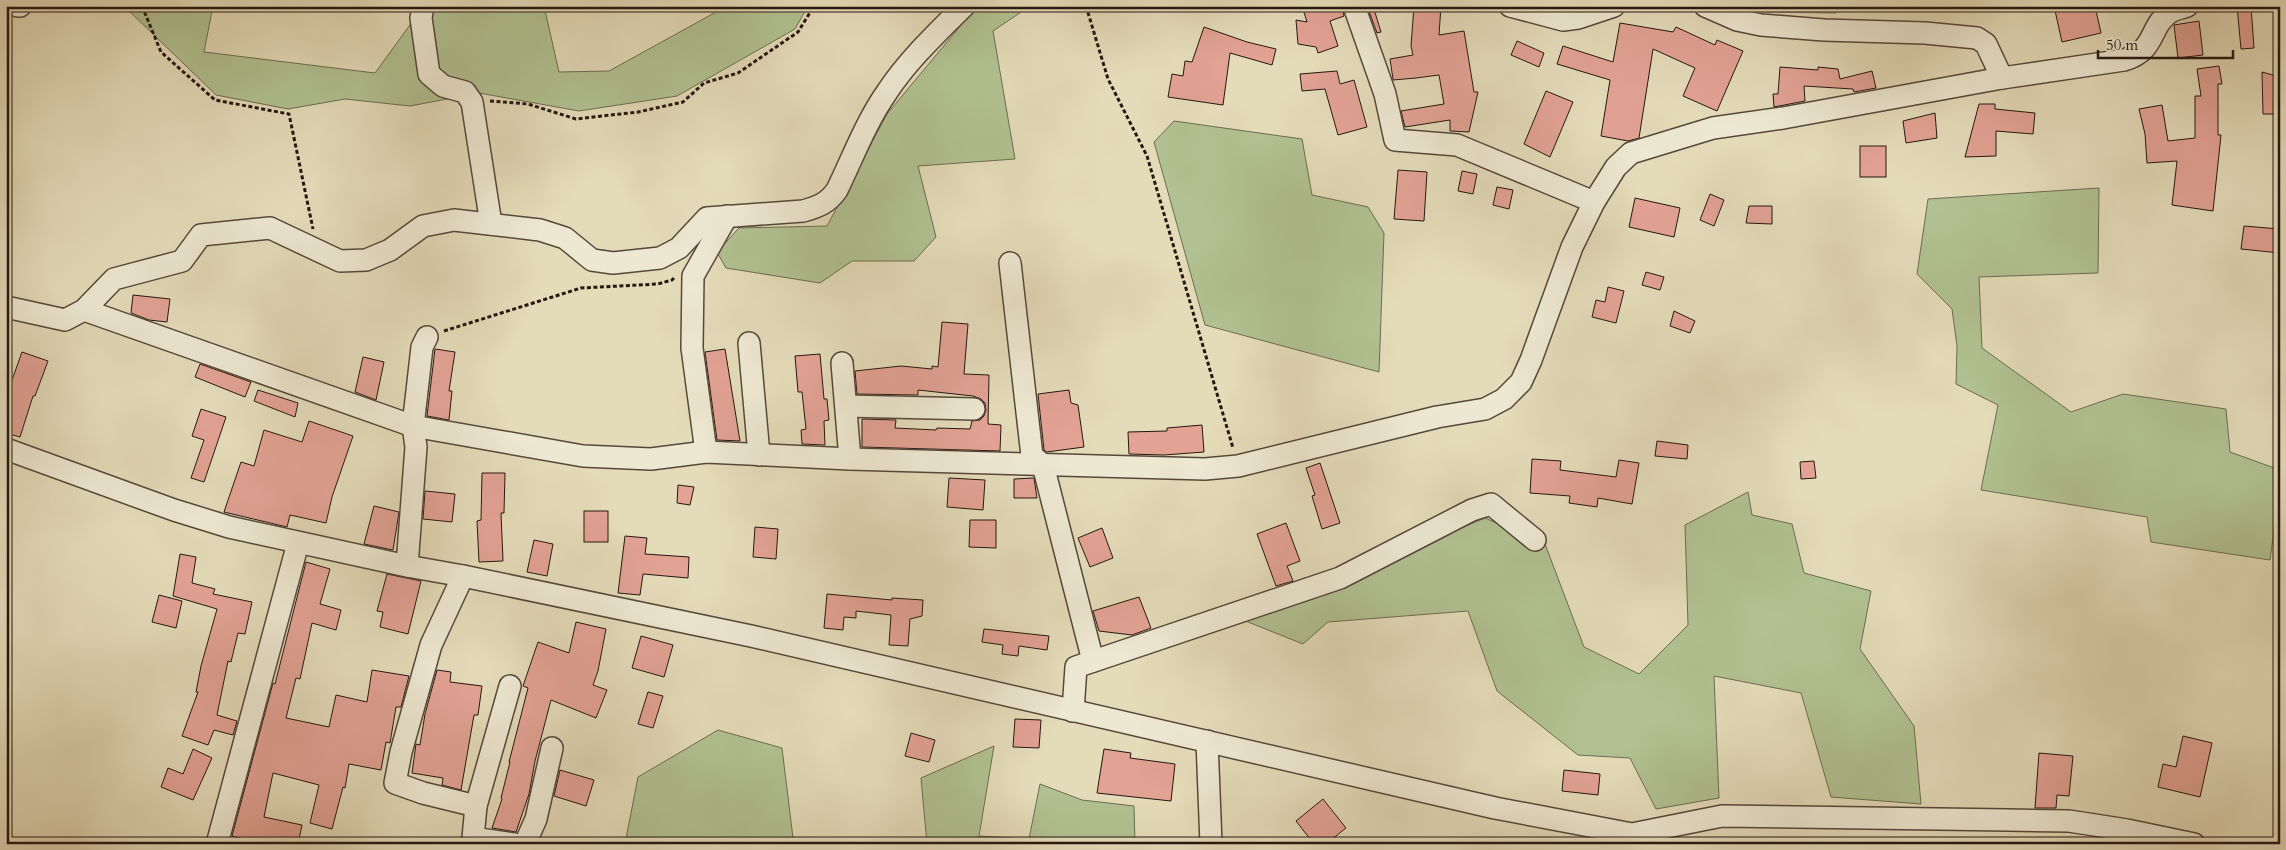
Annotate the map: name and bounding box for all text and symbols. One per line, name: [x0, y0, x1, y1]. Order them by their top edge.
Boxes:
scale bar: [2098, 28, 2234, 60]
text: 50 m: [2106, 35, 2138, 55]

